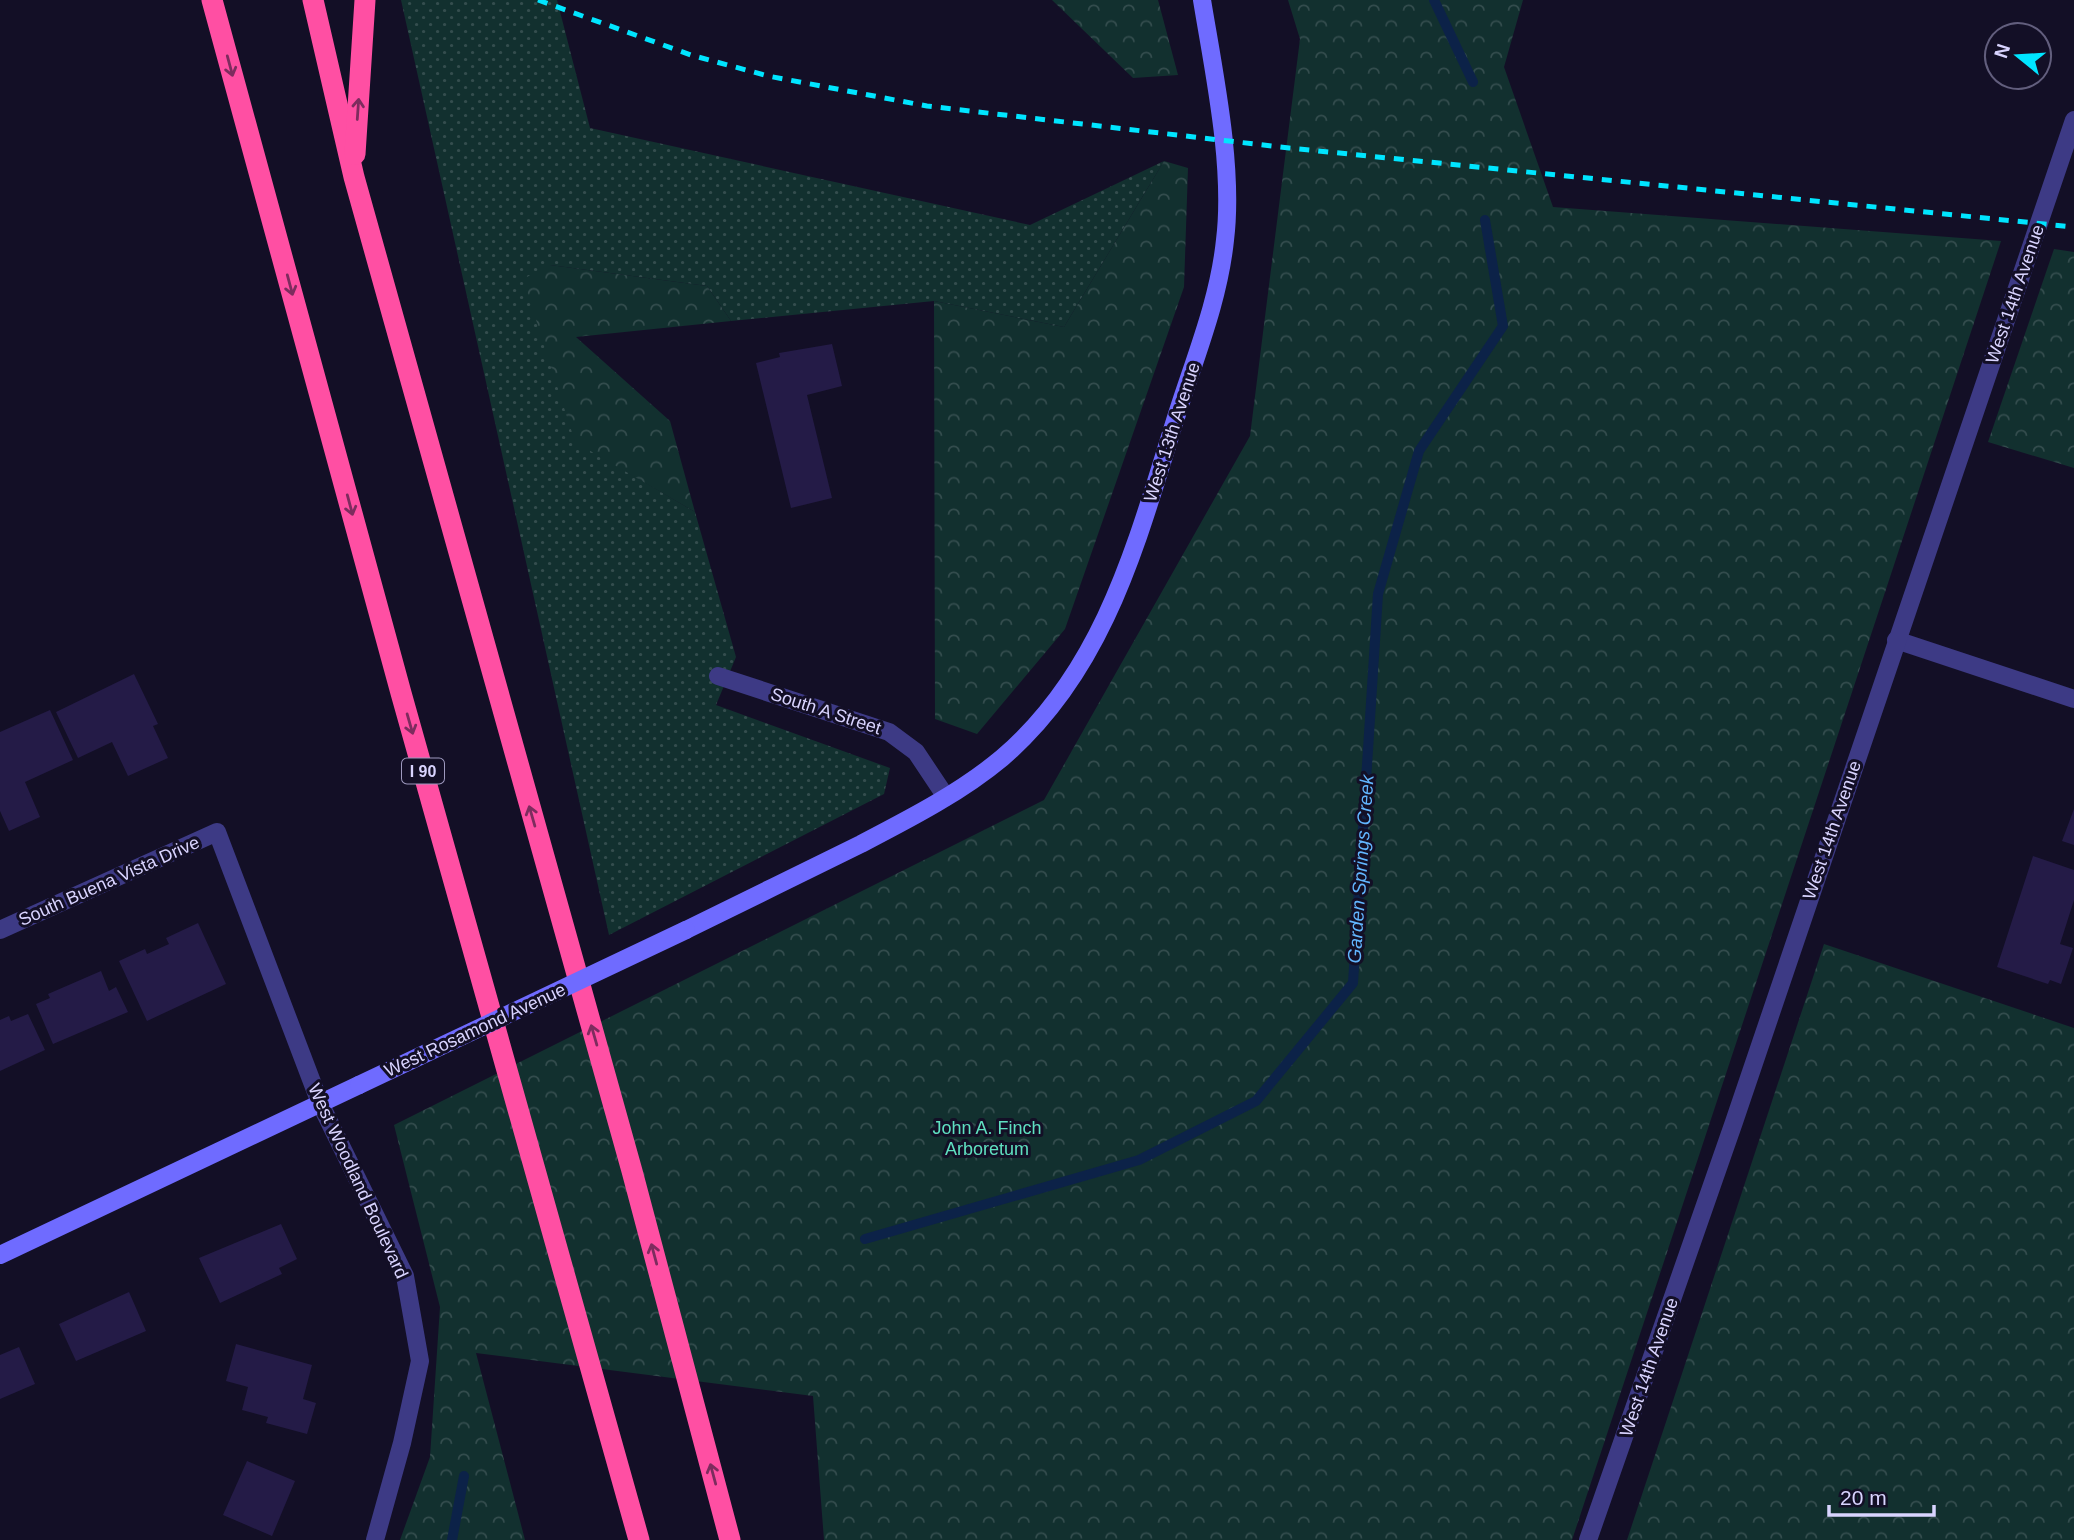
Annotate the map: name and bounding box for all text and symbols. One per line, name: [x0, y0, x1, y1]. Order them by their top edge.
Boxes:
north arrow: [1983, 21, 2053, 91]
text: N: [1990, 41, 2014, 61]
one-way arrow: [224, 54, 237, 77]
one-way arrow: [352, 98, 365, 121]
street label: West 14th Avenue: [1982, 222, 2048, 366]
one-way arrow: [284, 273, 297, 296]
street label: West 13th Avenue: [1140, 360, 1204, 504]
one-way arrow: [344, 493, 357, 516]
street label: South A Street: [768, 684, 884, 738]
one-way arrow: [405, 713, 418, 735]
road number: I 90: [402, 758, 444, 784]
street label: West 14th Avenue: [1799, 758, 1865, 902]
water label: Garden Springs Creek: [1343, 773, 1378, 964]
one-way arrow: [525, 805, 538, 827]
street label: South Buena Vista Drive: [15, 832, 203, 930]
street label: West Rosamond Avenue: [381, 979, 569, 1081]
one-way arrow: [586, 1024, 599, 1046]
street label: West Woodland Boulevard: [304, 1080, 412, 1282]
park label: John A. Finch Arboretum: [932, 1118, 1042, 1159]
one-way arrow: [647, 1243, 660, 1266]
street label: West 14th Avenue: [1616, 1295, 1682, 1439]
one-way arrow: [706, 1463, 719, 1486]
scale bar: [1829, 1474, 1934, 1518]
text: 20 m: [1840, 1486, 1887, 1509]

